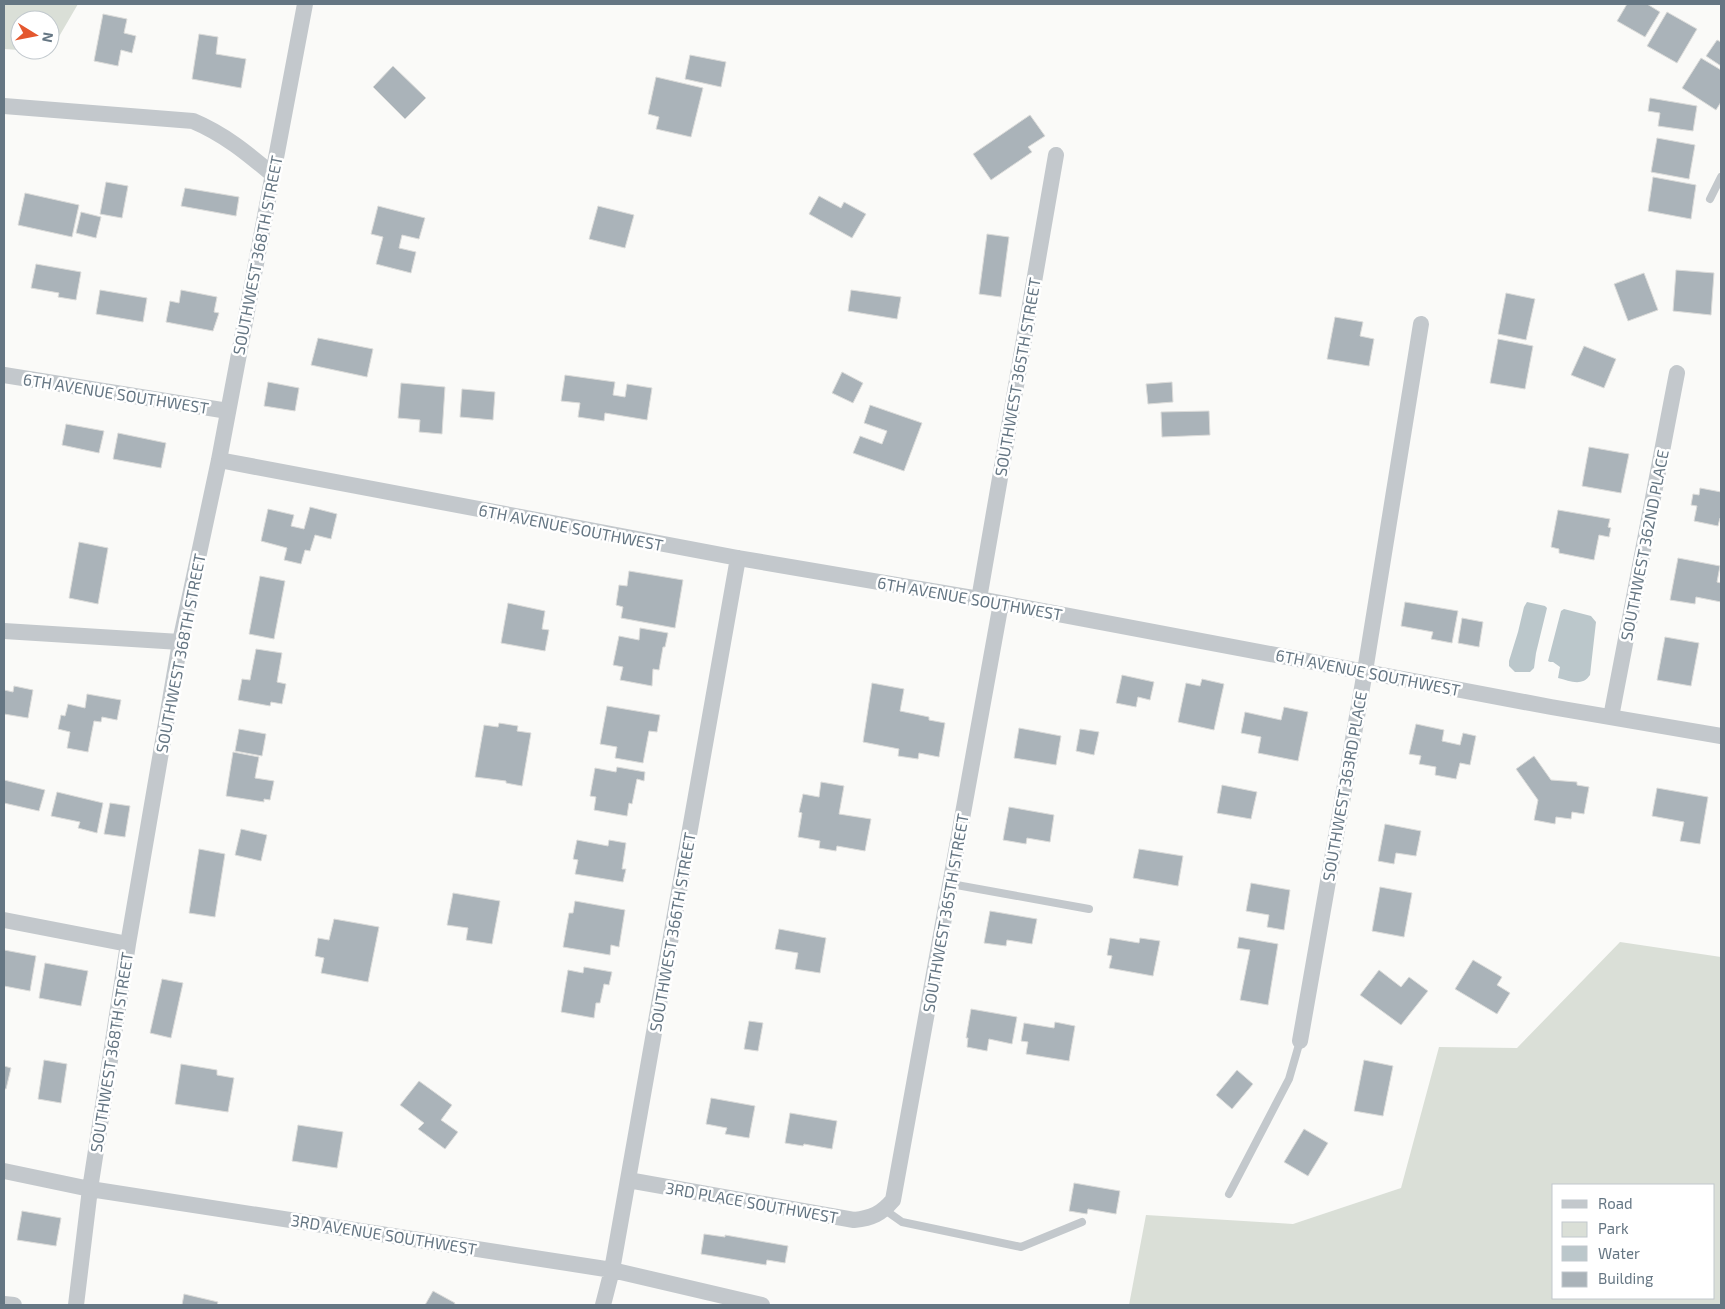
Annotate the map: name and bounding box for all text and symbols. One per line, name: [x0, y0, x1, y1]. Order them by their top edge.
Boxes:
north arrow: [10, 10, 60, 60]
text: N: [39, 31, 58, 44]
street label: SOUTHWEST 368TH STREET: [228, 154, 286, 356]
street label: SOUTHWEST 365TH STREET: [990, 276, 1044, 478]
street label: 6TH AVENUE SOUTHWEST: [22, 369, 210, 417]
street label: SOUTHWEST 362ND PLACE: [1616, 448, 1672, 642]
street label: 6TH AVENUE SOUTHWEST: [477, 500, 665, 554]
street label: SOUTHWEST 368TH STREET: [151, 552, 209, 754]
street label: 6TH AVENUE SOUTHWEST: [876, 572, 1064, 624]
street label: 6TH AVENUE SOUTHWEST: [1274, 645, 1462, 699]
street label: SOUTHWEST 363RD PLACE: [1318, 689, 1370, 882]
street label: SOUTHWEST 365TH STREET: [918, 812, 972, 1014]
street label: SOUTHWEST 366TH STREET: [645, 831, 699, 1033]
street label: SOUTHWEST 368TH STREET: [86, 950, 136, 1154]
street label: 3RD PLACE SOUTHWEST: [664, 1177, 840, 1227]
legend: [1552, 1184, 1715, 1299]
text: Road: [1598, 1194, 1633, 1212]
street label: 3RD AVENUE SOUTHWEST: [290, 1210, 478, 1258]
text: Park: [1598, 1219, 1629, 1237]
text: Water: [1598, 1244, 1640, 1262]
text: Building: [1598, 1269, 1654, 1287]

